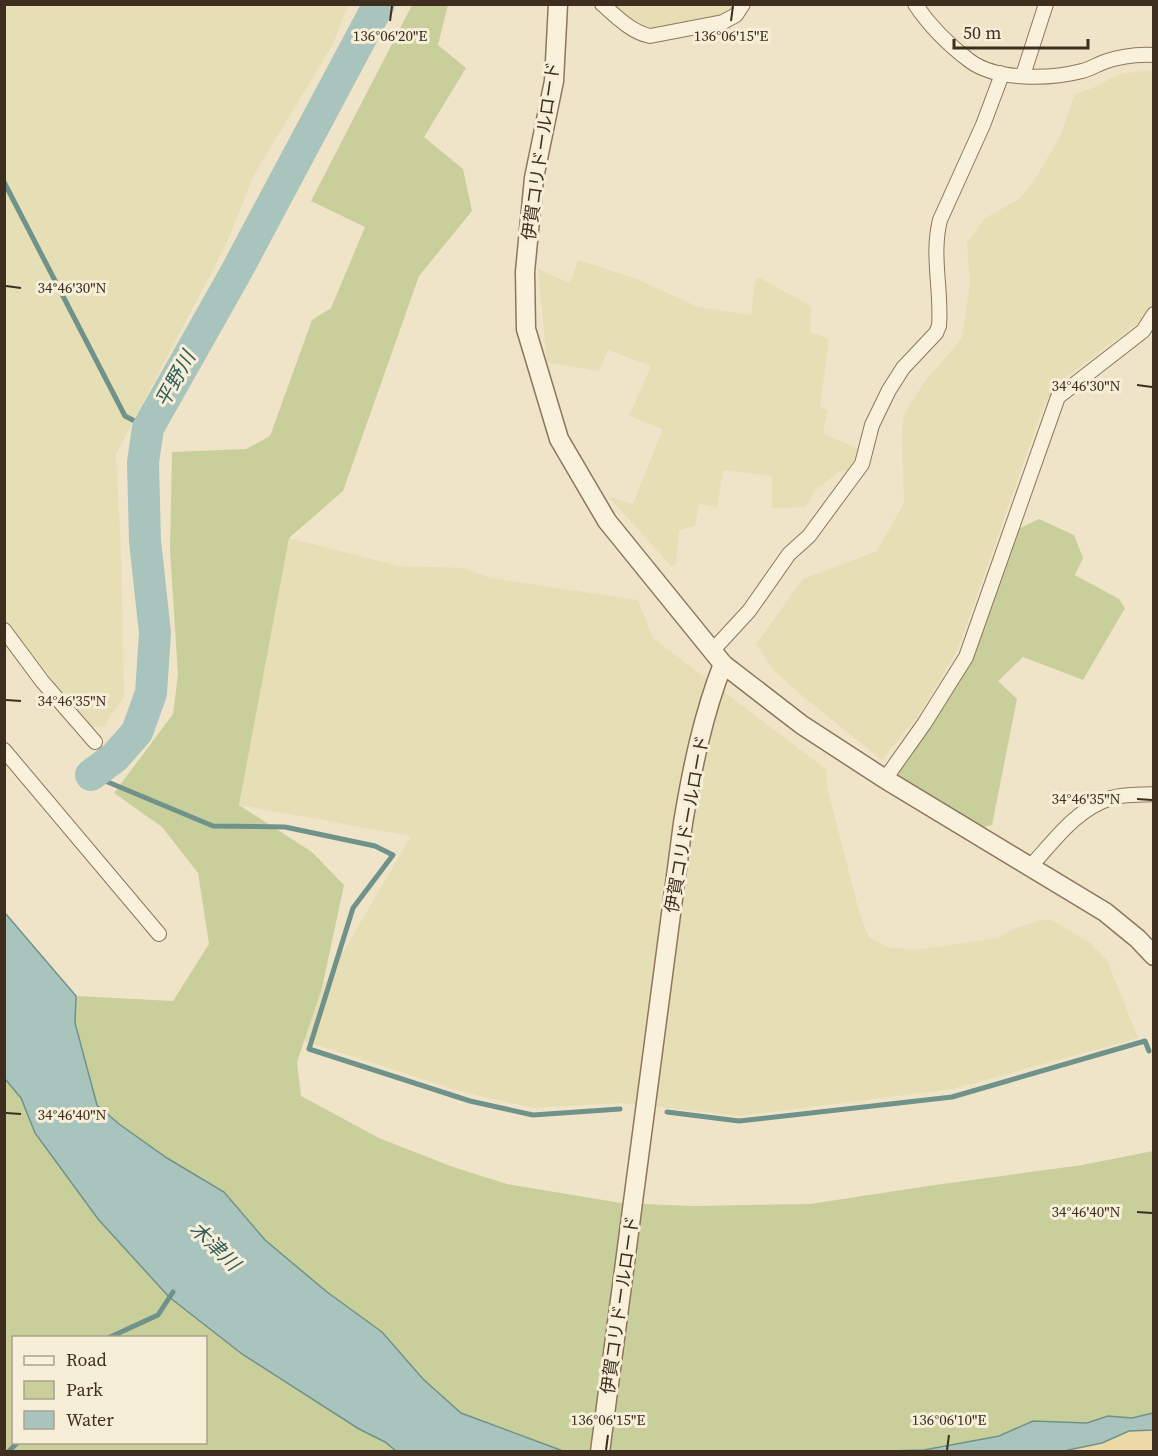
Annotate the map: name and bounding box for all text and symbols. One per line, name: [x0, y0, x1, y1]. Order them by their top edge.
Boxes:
scale bar: [954, 12, 1088, 50]
text: 50 m: [963, 20, 1001, 45]
text: 136°06'20"E: [353, 25, 427, 46]
text: 136°06'15"E: [694, 25, 768, 46]
street label: 伊賀コリドールロード: [516, 60, 565, 242]
text: 34°46'30"N: [37, 277, 107, 298]
water label: 平野川: [148, 344, 203, 412]
text: 34°46'30"N: [1051, 375, 1121, 396]
text: 34°46'35"N: [37, 690, 107, 711]
street label: 伊賀コリドールロード: [659, 733, 714, 915]
text: 34°46'35"N: [1051, 788, 1121, 809]
text: 34°46'40"N: [37, 1104, 107, 1125]
text: 34°46'40"N: [1051, 1201, 1121, 1222]
street label: 伊賀コリドールロード: [595, 1214, 644, 1396]
water label: 木津川: [184, 1215, 248, 1278]
legend: [12, 1336, 207, 1444]
text: Road: [66, 1347, 107, 1372]
text: Park: [66, 1377, 103, 1402]
text: Water: [66, 1407, 114, 1432]
text: 136°06'15"E: [571, 1409, 645, 1430]
text: 136°06'10"E: [912, 1409, 986, 1430]

